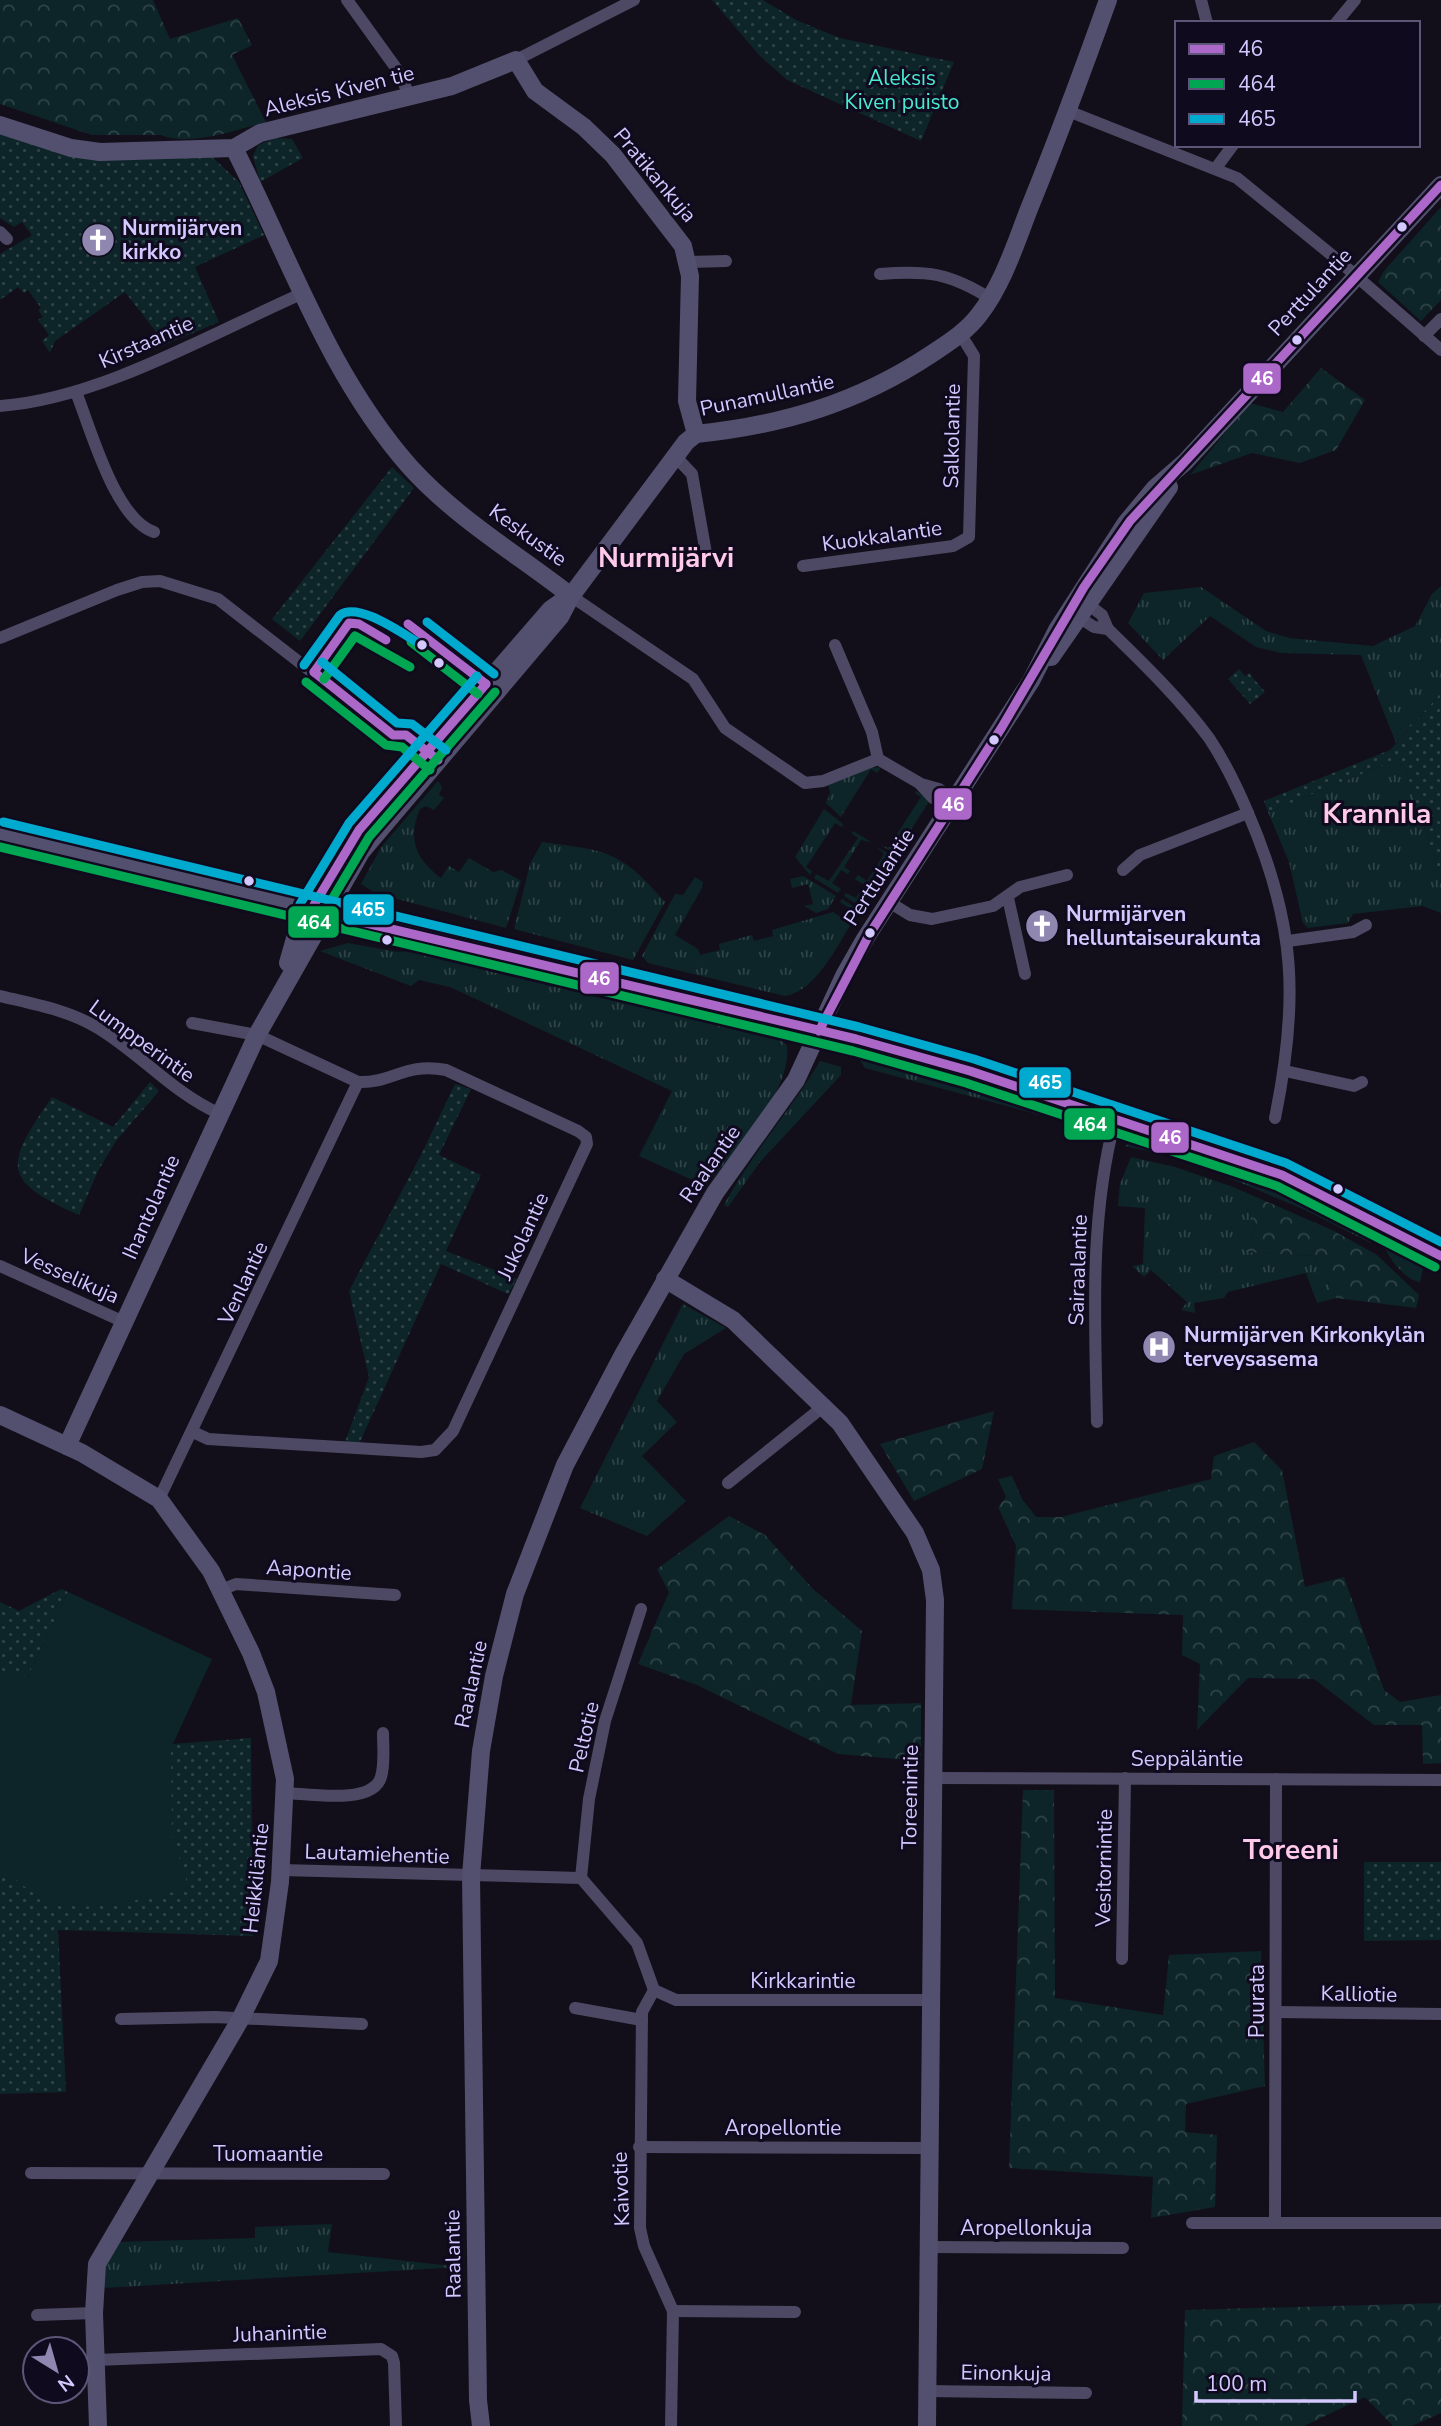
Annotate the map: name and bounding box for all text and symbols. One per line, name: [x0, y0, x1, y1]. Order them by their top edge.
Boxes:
legend: [1175, 21, 1420, 147]
text: 46: [1238, 35, 1263, 63]
street label: Aleksis Kiven tie: [261, 59, 417, 123]
park label: Aleksis Kiven puisto: [845, 64, 959, 116]
text: 464: [1238, 70, 1276, 98]
text: 465: [1238, 105, 1276, 133]
street label: Pratikankuja: [607, 122, 703, 228]
place label: Nurmijärven kirkko: [122, 214, 242, 266]
unlabelled marker: [1395, 220, 1409, 234]
church icon: Nurmijärven kirkko: [79, 221, 117, 259]
street label: Perttulantie: [1262, 242, 1358, 342]
street label: Kirstaantie: [94, 309, 198, 375]
unlabelled marker: [1290, 333, 1304, 347]
line badge: 46: [1242, 362, 1282, 395]
text: 46: [1251, 366, 1273, 392]
street label: Punamullantie: [697, 367, 837, 423]
street label: Salkolantie: [937, 383, 967, 489]
street label: Keskustie: [483, 497, 573, 573]
street label: Kuokkalantie: [820, 514, 944, 558]
district label: Nurmijärvi: [598, 539, 734, 577]
unlabelled marker: [415, 638, 429, 652]
unlabelled marker: [432, 656, 446, 670]
unlabelled marker: [987, 733, 1001, 747]
line badge: 46: [933, 787, 973, 821]
text: 46: [942, 792, 964, 818]
district label: Krannila: [1323, 795, 1431, 833]
street label: Perttulantie: [837, 823, 921, 931]
unlabelled marker: [242, 874, 256, 888]
line badge: 465: [342, 893, 395, 926]
text: 465: [351, 897, 385, 923]
place label: Nurmijärven helluntaiseurakunta: [1066, 900, 1261, 952]
line badge: 464: [287, 905, 340, 939]
church icon: Nurmijärven helluntaiseurakunta: [1023, 907, 1061, 945]
text: 464: [297, 910, 331, 936]
unlabelled marker: [863, 926, 877, 940]
unlabelled marker: [380, 933, 394, 947]
line badge: 46: [579, 961, 620, 995]
text: 46: [588, 966, 610, 992]
street label: Lumpperintie: [83, 993, 201, 1089]
line badge: 465: [1018, 1066, 1072, 1099]
text: 465: [1028, 1070, 1062, 1096]
line badge: 464: [1063, 1107, 1116, 1141]
text: 464: [1073, 1112, 1107, 1138]
street label: Raalantie: [673, 1120, 747, 1208]
line badge: 46: [1150, 1121, 1190, 1154]
text: 46: [1159, 1125, 1181, 1151]
street label: Ihantolantie: [115, 1150, 187, 1264]
unlabelled marker: [1331, 1182, 1345, 1196]
street label: Jukolantie: [490, 1188, 555, 1285]
street label: Sairaalantie: [1062, 1214, 1094, 1326]
street label: Venlantie: [211, 1237, 274, 1330]
street label: Vesselikuja: [15, 1241, 124, 1310]
place label: Nurmijärven Kirkonkylän terveysasema: [1184, 1321, 1425, 1373]
hospital icon: Nurmijärven Kirkonkylän terveysasema: [1140, 1328, 1178, 1366]
street label: Aapontie: [265, 1553, 353, 1587]
street label: Raalantie: [448, 1638, 494, 1730]
street label: Peltotie: [562, 1699, 606, 1775]
street label: Toreenintie: [895, 1744, 925, 1850]
street label: Seppäläntie: [1131, 1745, 1243, 1773]
street label: Vesitornintie: [1089, 1809, 1119, 1928]
street label: Heikkiläntie: [236, 1822, 276, 1934]
district label: Toreeni: [1243, 1831, 1339, 1869]
street label: Lautamiehentie: [304, 1837, 450, 1871]
street label: Puurata: [1243, 1964, 1271, 2038]
street label: Kirkkarintie: [750, 1967, 856, 1995]
street label: Kalliotie: [1320, 1979, 1398, 2009]
street label: Aropellontie: [724, 2114, 842, 2142]
street label: Tuomaantie: [213, 2140, 323, 2168]
street label: Kaivotie: [606, 2151, 636, 2227]
street label: Raalantie: [438, 2209, 468, 2299]
street label: Aropellonkuja: [960, 2214, 1092, 2242]
street label: Juhanintie: [232, 2317, 327, 2349]
north arrow: [21, 2335, 91, 2405]
street label: Einonkuja: [960, 2358, 1052, 2388]
scale bar: [1196, 2360, 1355, 2404]
text: N: [52, 2368, 79, 2397]
text: 100 m: [1206, 2370, 1267, 2398]

